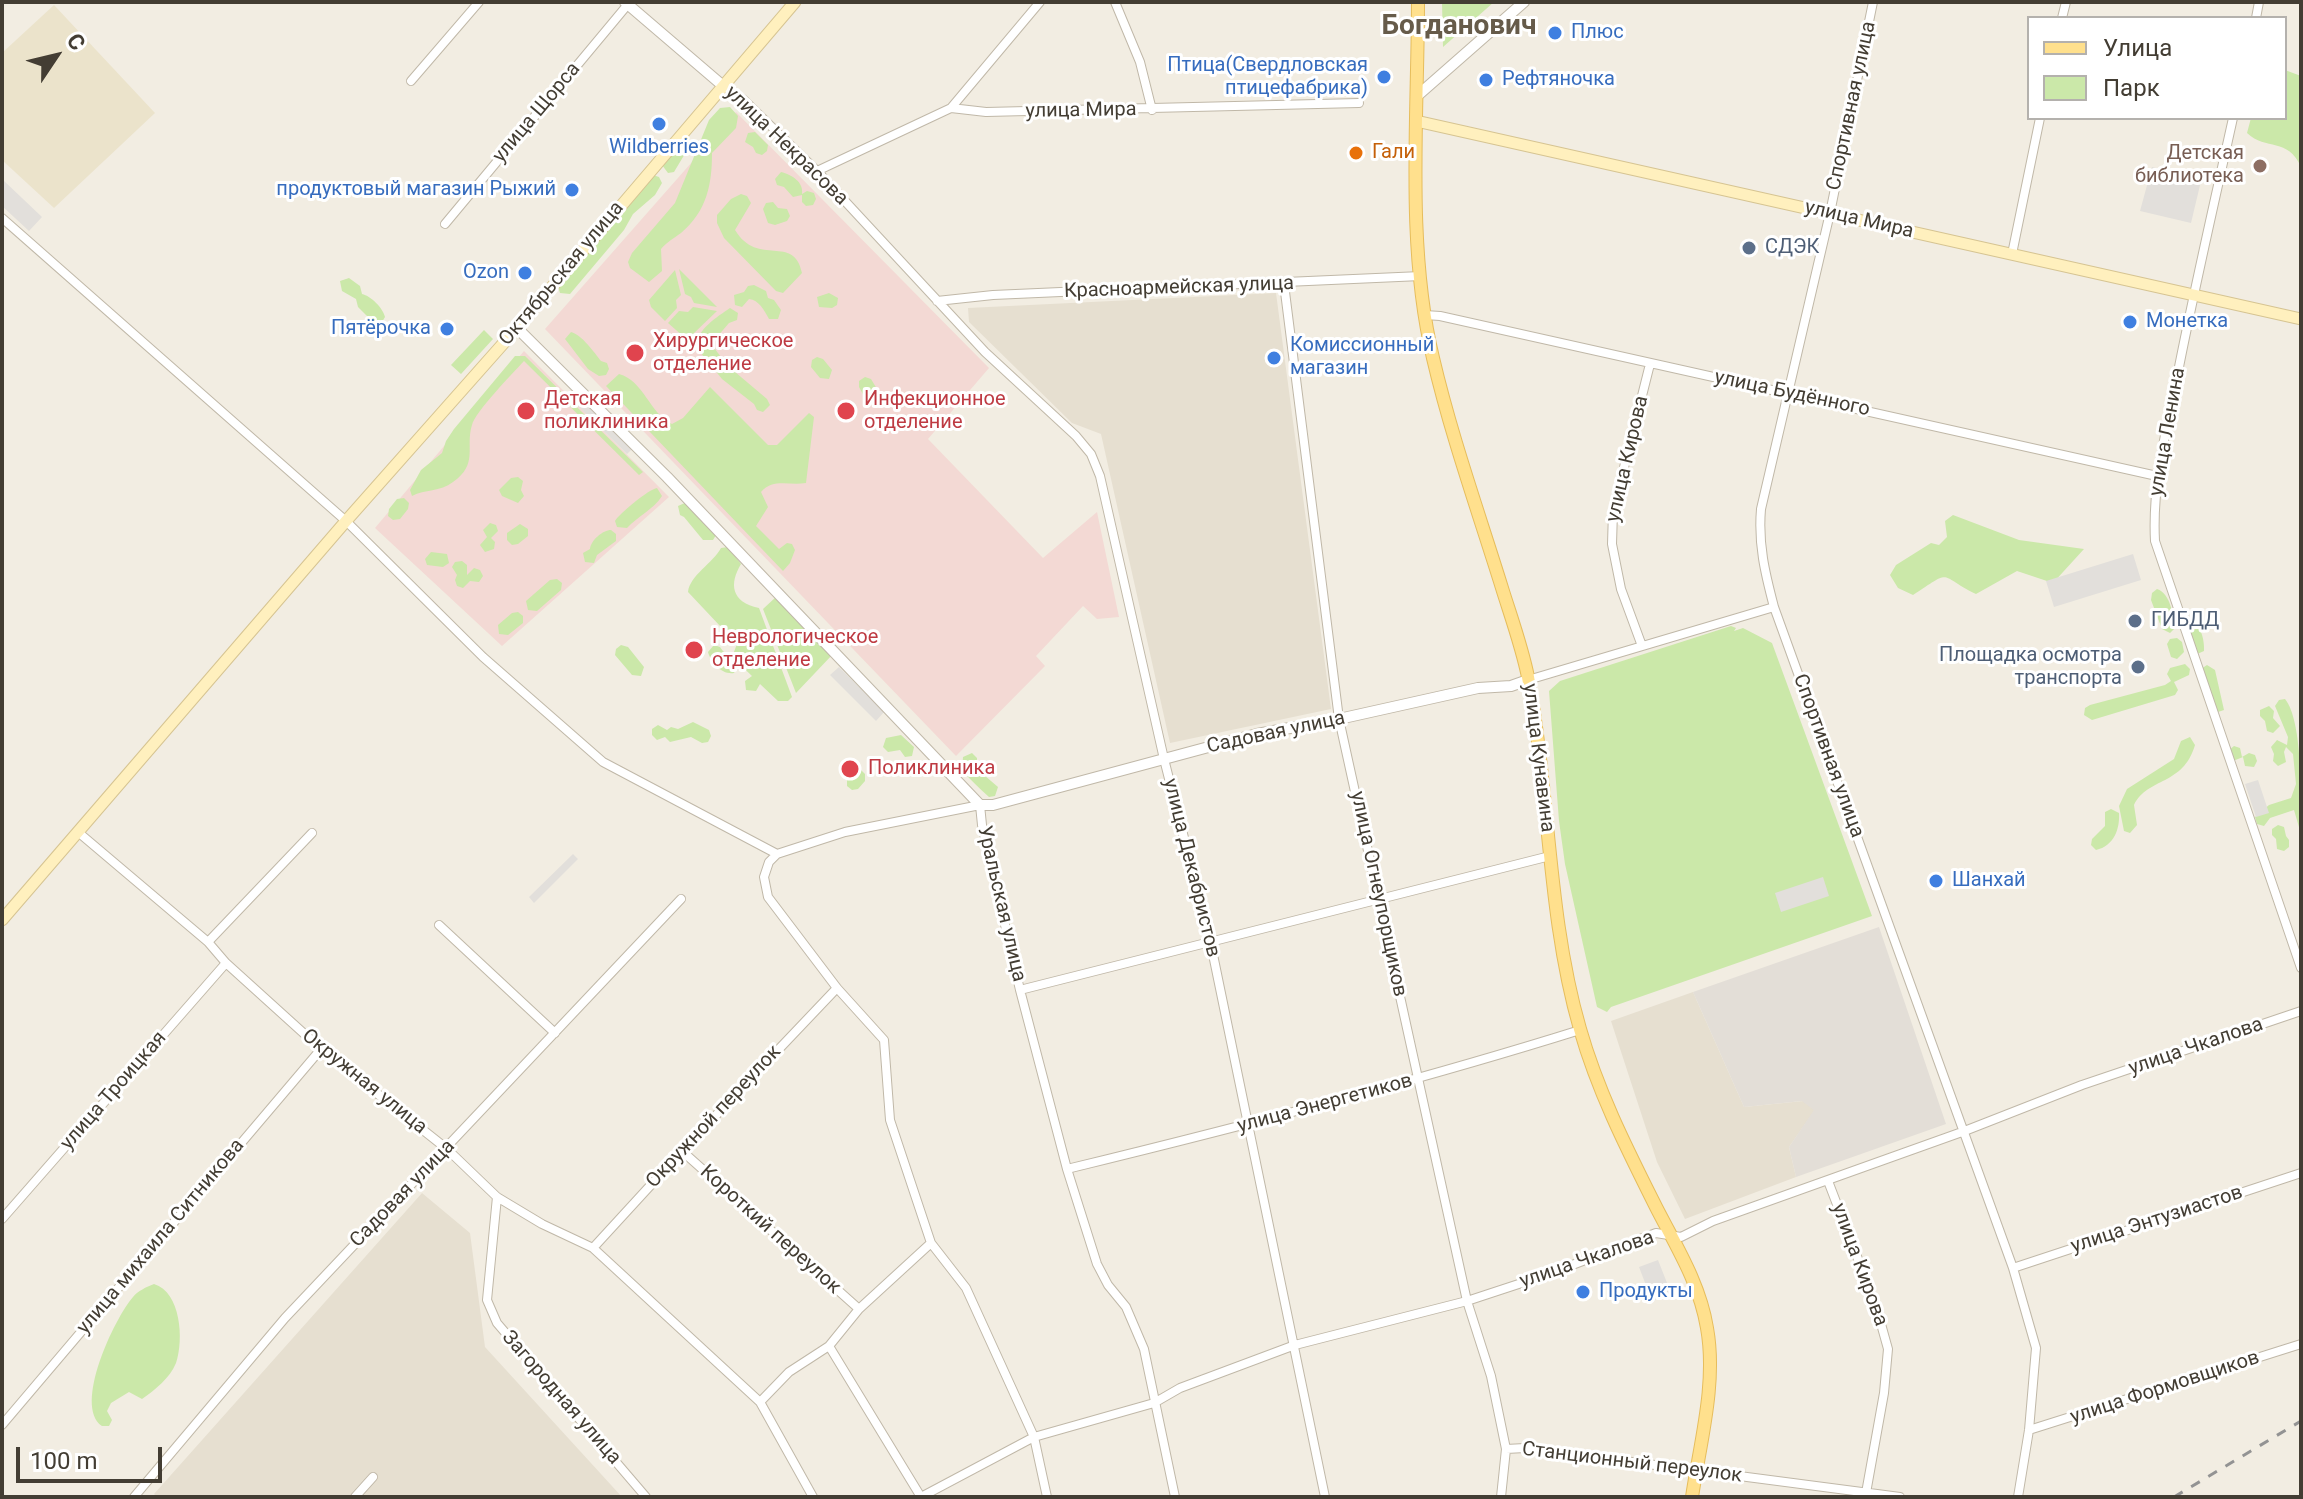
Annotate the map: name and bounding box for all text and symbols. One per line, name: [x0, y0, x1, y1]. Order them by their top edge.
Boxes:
district label: Богданович: [1382, 10, 1536, 44]
north arrow: [16, 16, 96, 96]
legend: [2027, 16, 2287, 120]
street label: Спортивная улица: [1822, 19, 1882, 193]
place label: Плюс: [1571, 21, 1624, 45]
marker: Плюс: [1546, 24, 1564, 42]
text: С: [62, 29, 90, 55]
text: Улица: [2103, 34, 2172, 62]
place label: Птица(Свердловская птицефабрика): [1167, 54, 1368, 101]
street label: улица Щорса: [488, 58, 586, 168]
marker: Птица(Свердловская птицефабрика): [1375, 68, 1393, 86]
place label: Рефтяночка: [1502, 68, 1615, 92]
marker: Рефтяночка: [1477, 71, 1495, 89]
text: Парк: [2103, 74, 2160, 102]
street label: улица Некрасова: [719, 81, 853, 211]
street label: улица Мира: [1025, 98, 1137, 124]
marker: Wildberries: [650, 115, 668, 133]
place label: Wildberries: [609, 136, 709, 160]
place label: Гали: [1372, 141, 1415, 165]
place label: Детская библиотека: [2135, 142, 2244, 189]
marker: Гали: [1347, 144, 1365, 162]
marker: Детская библиотека: [2251, 157, 2269, 175]
place label: продуктовый магазин Рыжий: [276, 178, 556, 202]
marker: продуктовый магазин Рыжий: [563, 181, 581, 199]
street label: улица Мира: [1802, 196, 1916, 244]
street label: Октябрьская улица: [495, 197, 629, 351]
place label: СДЭК: [1765, 236, 1819, 260]
marker: СДЭК: [1740, 239, 1758, 257]
place label: Ozon: [463, 261, 509, 285]
marker: Ozon: [516, 264, 534, 282]
street label: Красноармейская улица: [1064, 272, 1294, 304]
place label: Монетка: [2146, 310, 2228, 334]
marker: Монетка: [2121, 313, 2139, 331]
place label: Пятёрочка: [331, 317, 431, 341]
marker: Пятёрочка: [438, 320, 456, 338]
place label: Хирургическое отделение: [653, 330, 793, 377]
place label: Комиссионный магазин: [1290, 334, 1434, 381]
marker: Хирургическое отделение: [624, 342, 646, 364]
marker: Комиссионный магазин: [1265, 349, 1283, 367]
street label: улица Будённого: [1712, 366, 1872, 422]
street label: улица Ленина: [2145, 366, 2191, 498]
place label: Детская поликлиника: [544, 388, 669, 435]
place label: Инфекционное отделение: [864, 388, 1006, 435]
street label: улица Кирова: [1602, 393, 1654, 525]
marker: Детская поликлиника: [515, 400, 537, 422]
marker: Инфекционное отделение: [835, 400, 857, 422]
place label: ГИБДД: [2151, 609, 2219, 633]
marker: ГИБДД: [2126, 612, 2144, 630]
place label: Неврологическое отделение: [712, 626, 878, 673]
marker: Неврологическое отделение: [683, 639, 705, 661]
place label: Площадка осмотра транспорта: [1939, 644, 2122, 691]
marker: Площадка осмотра транспорта: [2129, 658, 2147, 676]
street label: Спортивная улица: [1787, 671, 1869, 841]
street label: улица Кунавина: [1517, 682, 1559, 834]
street label: Садовая улица: [1205, 707, 1347, 759]
place label: Поликлиника: [868, 757, 995, 781]
marker: Поликлиника: [839, 758, 861, 780]
street label: улица Декабристов: [1157, 776, 1225, 960]
street label: улица Огнеупорщиков: [1345, 789, 1411, 999]
street label: Уральская улица: [971, 824, 1031, 984]
place label: Шанхай: [1952, 869, 2026, 893]
marker: Шанхай: [1927, 872, 1945, 890]
street label: улица Чкалова: [2126, 1013, 2266, 1081]
street label: Окружная улица: [297, 1024, 431, 1140]
street label: улица Троицкая: [56, 1027, 172, 1155]
street label: Окружной переулок: [642, 1041, 786, 1193]
street label: улица Энергетиков: [1235, 1069, 1415, 1139]
street label: улица михаила Ситникова: [72, 1134, 250, 1340]
street label: Садовая улица: [346, 1135, 460, 1253]
street label: Короткий переулок: [694, 1160, 846, 1300]
street label: улица Энтузиастов: [2068, 1181, 2246, 1259]
street label: улица Кирова: [1826, 1200, 1892, 1330]
street label: улица Чкалова: [1517, 1226, 1657, 1294]
place label: Продукты: [1599, 1280, 1693, 1304]
marker: Продукты: [1574, 1283, 1592, 1301]
street label: Загородная улица: [496, 1326, 626, 1470]
street label: улица Формовщиков: [2068, 1346, 2262, 1430]
scale bar: [20, 1431, 166, 1481]
street label: Станционный переулок: [1521, 1438, 1743, 1488]
text: 100 m: [30, 1447, 97, 1475]

